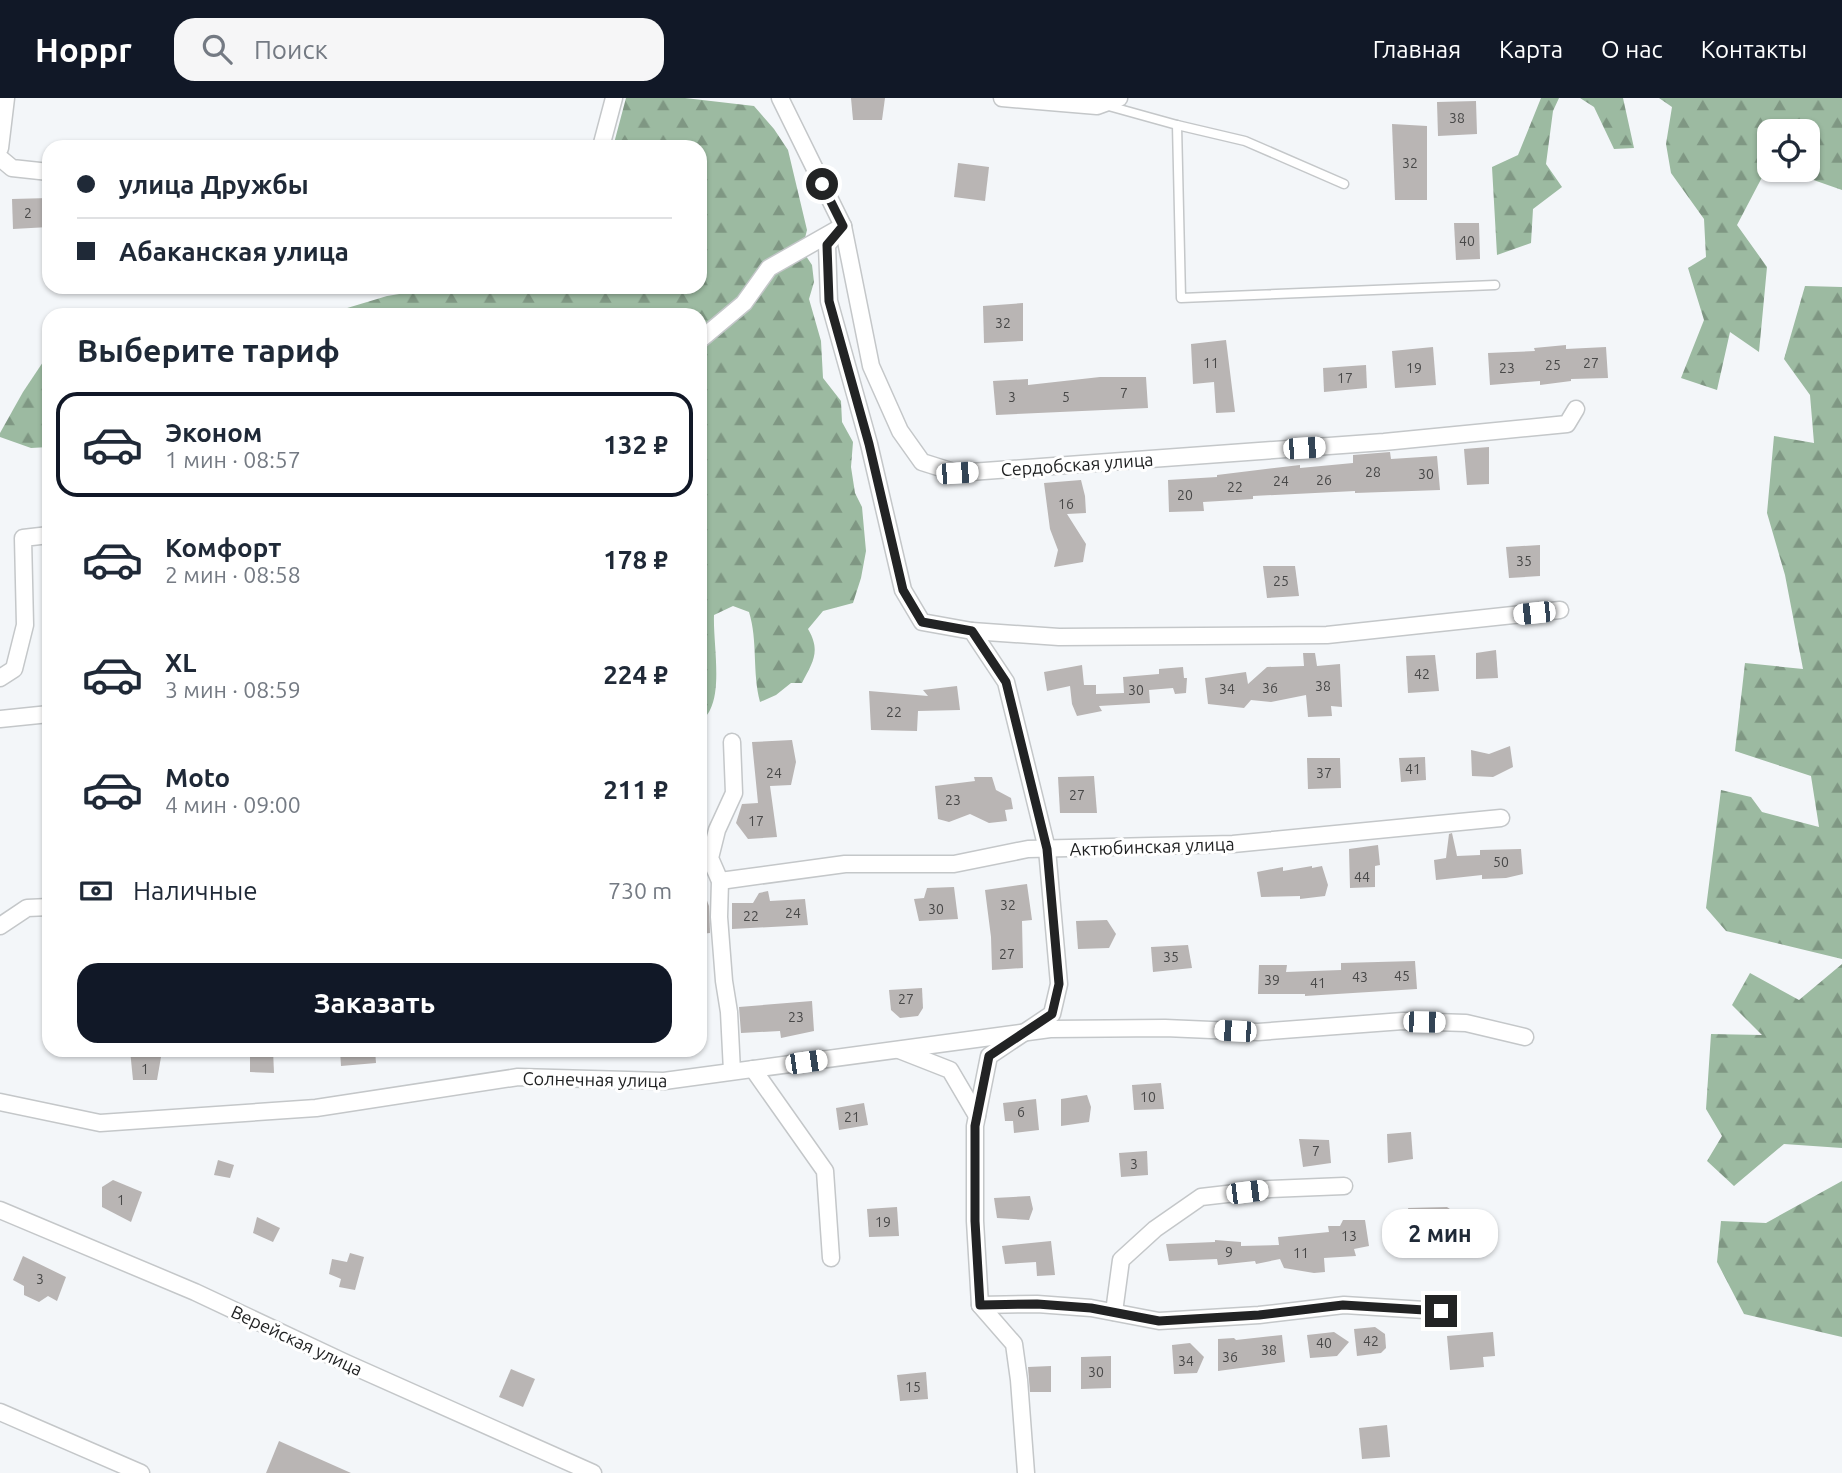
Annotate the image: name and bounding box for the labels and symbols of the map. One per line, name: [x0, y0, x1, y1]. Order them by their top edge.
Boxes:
house number: 38: [1449, 110, 1465, 126]
house number: 32: [1402, 155, 1418, 171]
route start: [806, 168, 838, 200]
house number: 2: [24, 205, 32, 221]
house number: 40: [1459, 233, 1475, 249]
house number: 32: [995, 315, 1011, 331]
house number: 11: [1203, 355, 1219, 371]
house number: 27: [1583, 355, 1599, 371]
house number: 25: [1545, 357, 1561, 373]
house number: 19: [1406, 360, 1422, 376]
house number: 23: [1499, 360, 1515, 376]
house number: 17: [1337, 370, 1353, 386]
house number: 7: [1120, 385, 1128, 401]
house number: 3: [1008, 389, 1016, 405]
house number: 5: [1062, 389, 1070, 405]
car: [1283, 436, 1326, 460]
street label: Сердобская улица: [1000, 449, 1154, 479]
car: [936, 461, 979, 485]
house number: 28: [1365, 464, 1381, 480]
house number: 30: [1418, 466, 1434, 482]
house number: 26: [1316, 472, 1332, 488]
house number: 24: [1273, 473, 1289, 489]
house number: 22: [1227, 479, 1243, 495]
house number: 20: [1177, 487, 1193, 503]
house number: 16: [1058, 496, 1074, 512]
house number: 35: [1516, 553, 1532, 569]
house number: 25: [1273, 573, 1289, 589]
car: [1513, 600, 1556, 626]
house number: 42: [1414, 666, 1430, 682]
house number: 38: [1315, 678, 1331, 694]
house number: 36: [1262, 680, 1278, 696]
house number: 34: [1219, 681, 1235, 697]
house number: 30: [1128, 682, 1144, 698]
house number: 22: [886, 704, 902, 720]
house number: 41: [1405, 761, 1421, 777]
house number: 24: [766, 765, 782, 781]
house number: 37: [1316, 765, 1332, 781]
house number: 27: [1069, 787, 1085, 803]
house number: 23: [945, 792, 961, 808]
house number: 17: [748, 813, 764, 829]
street label: Актюбинская улица: [1069, 833, 1235, 859]
house number: 50: [1493, 854, 1509, 870]
house number: 44: [1354, 869, 1370, 885]
house number: 32: [1000, 897, 1016, 913]
house number: 30: [928, 901, 944, 917]
house number: 24: [785, 905, 801, 921]
house number: 22: [743, 908, 759, 924]
house number: 27: [999, 946, 1015, 962]
house number: 35: [1163, 949, 1179, 965]
house number: 45: [1394, 968, 1410, 984]
house number: 43: [1352, 969, 1368, 985]
house number: 39: [1264, 972, 1280, 988]
house number: 41: [1310, 975, 1326, 991]
house number: 27: [898, 991, 914, 1007]
house number: 23: [788, 1009, 804, 1025]
car: [1403, 1011, 1446, 1033]
car: [1214, 1019, 1257, 1043]
car: [784, 1049, 829, 1075]
house number: 1: [141, 1061, 149, 1077]
street label: Солнечная улица: [522, 1068, 668, 1090]
house number: 10: [1140, 1089, 1156, 1105]
house number: 6: [1017, 1104, 1025, 1120]
house number: 21: [844, 1109, 860, 1125]
house number: 7: [1312, 1143, 1320, 1159]
house number: 3: [1130, 1156, 1138, 1172]
car: [1225, 1179, 1270, 1205]
house number: 1: [117, 1192, 125, 1208]
callout: 2 мин: [1383, 1210, 1499, 1258]
house number: 19: [875, 1214, 891, 1230]
house number: 13: [1341, 1228, 1357, 1244]
house number: 9: [1225, 1244, 1233, 1260]
house number: 11: [1293, 1245, 1309, 1261]
house number: 3: [36, 1271, 44, 1287]
route end: [1425, 1295, 1457, 1327]
street label: Верейская улица: [228, 1301, 366, 1379]
house number: 42: [1363, 1333, 1379, 1349]
house number: 40: [1316, 1335, 1332, 1351]
house number: 38: [1261, 1342, 1277, 1358]
house number: 36: [1222, 1349, 1238, 1365]
house number: 34: [1178, 1353, 1194, 1369]
house number: 30: [1088, 1364, 1104, 1380]
house number: 15: [905, 1379, 921, 1395]

